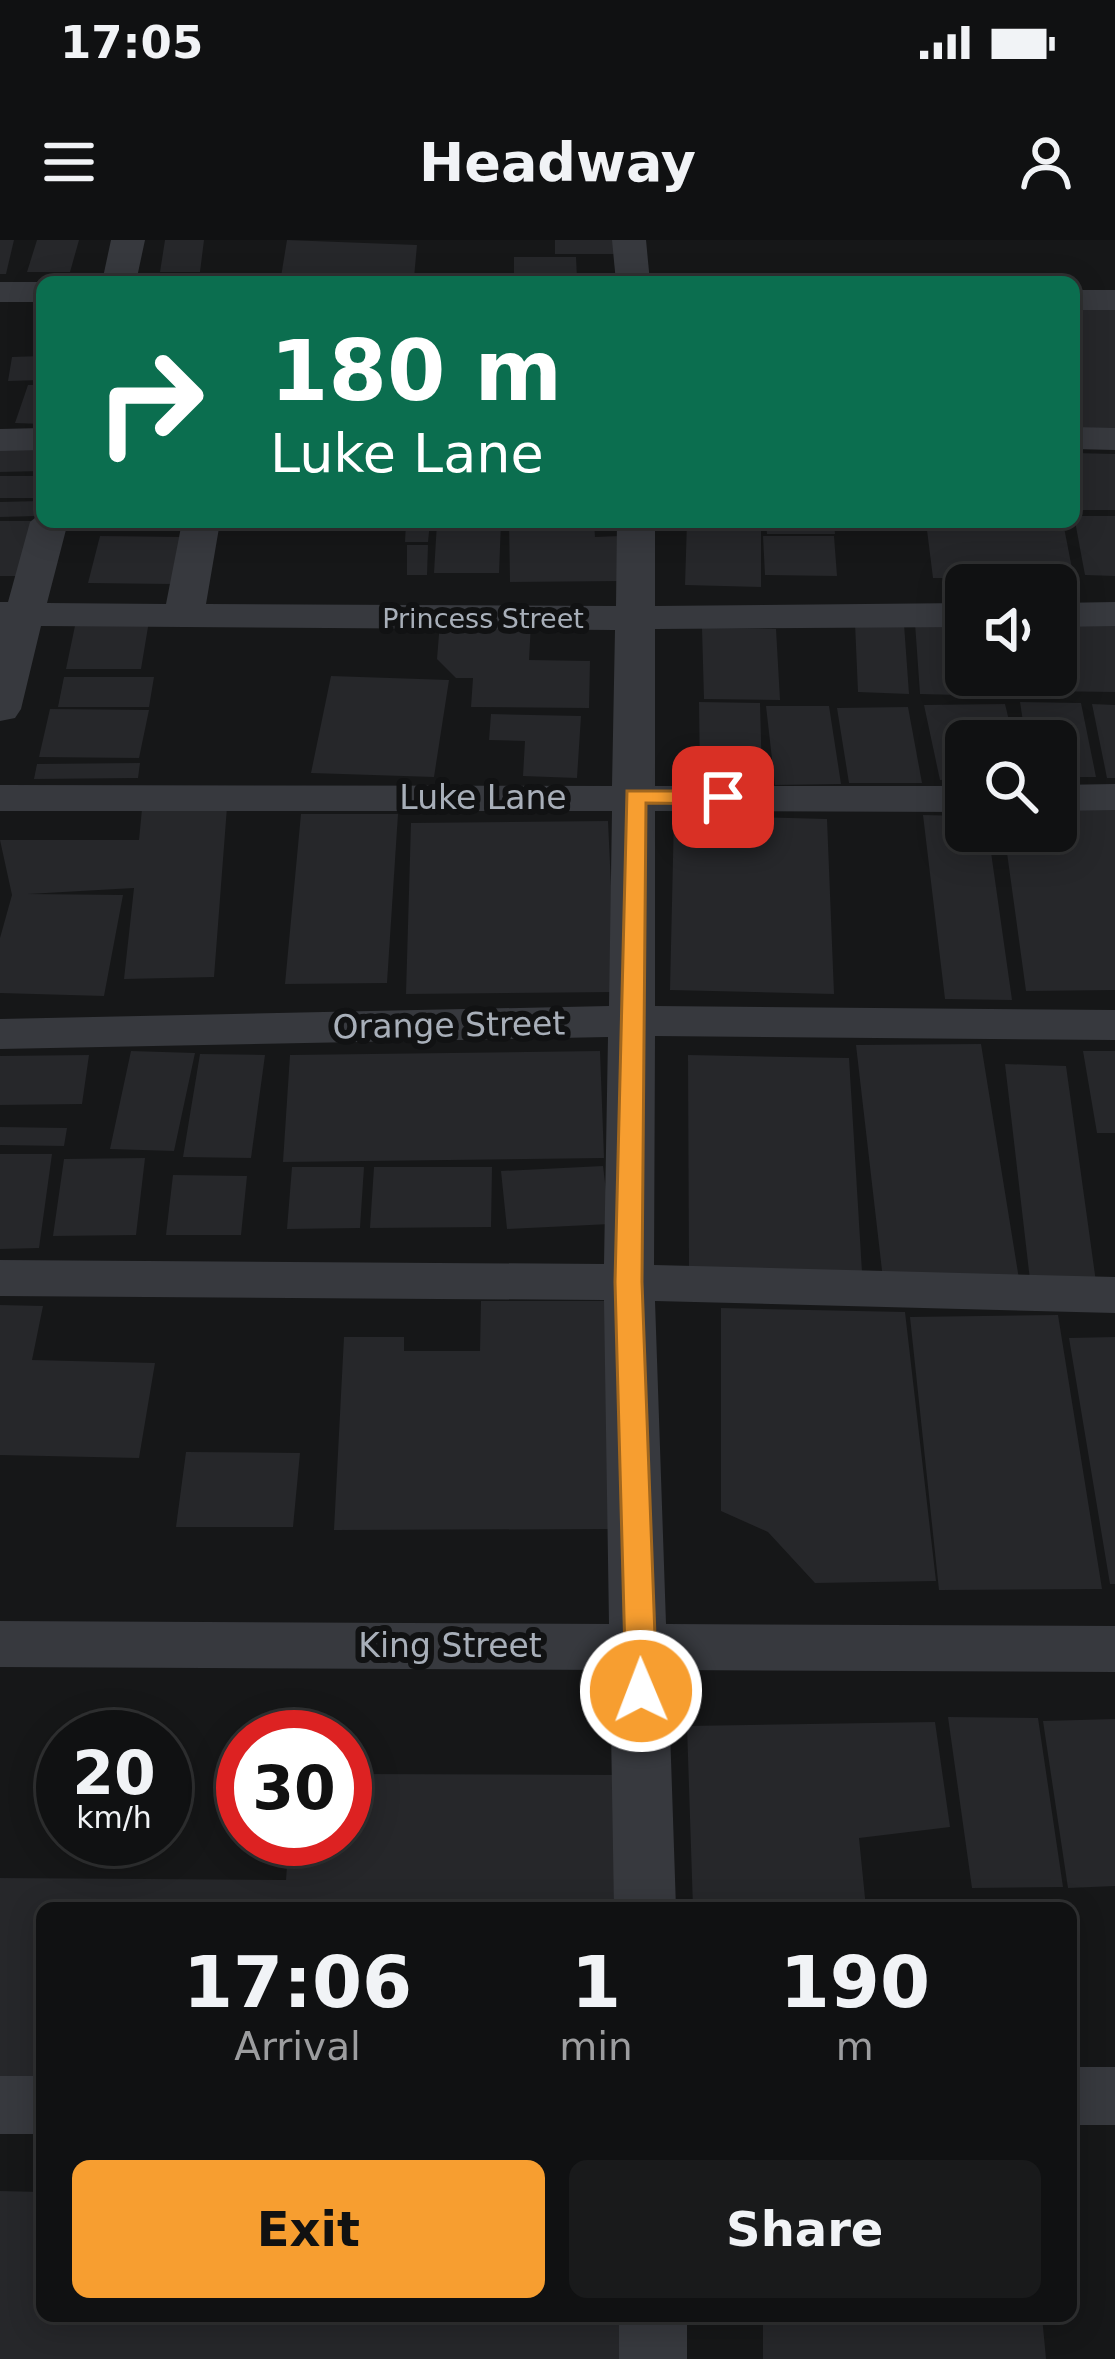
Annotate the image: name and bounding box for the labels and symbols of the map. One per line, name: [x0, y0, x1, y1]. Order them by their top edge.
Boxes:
street label: Princess Street: [382, 603, 584, 634]
pin: [672, 746, 774, 848]
street label: Luke Lane: [399, 778, 567, 817]
street label: Orange Street: [332, 1003, 566, 1047]
street label: King Street: [358, 1626, 542, 1665]
position arrow: [578, 1628, 704, 1754]
speed limit sign: 30: [216, 1710, 372, 1866]

